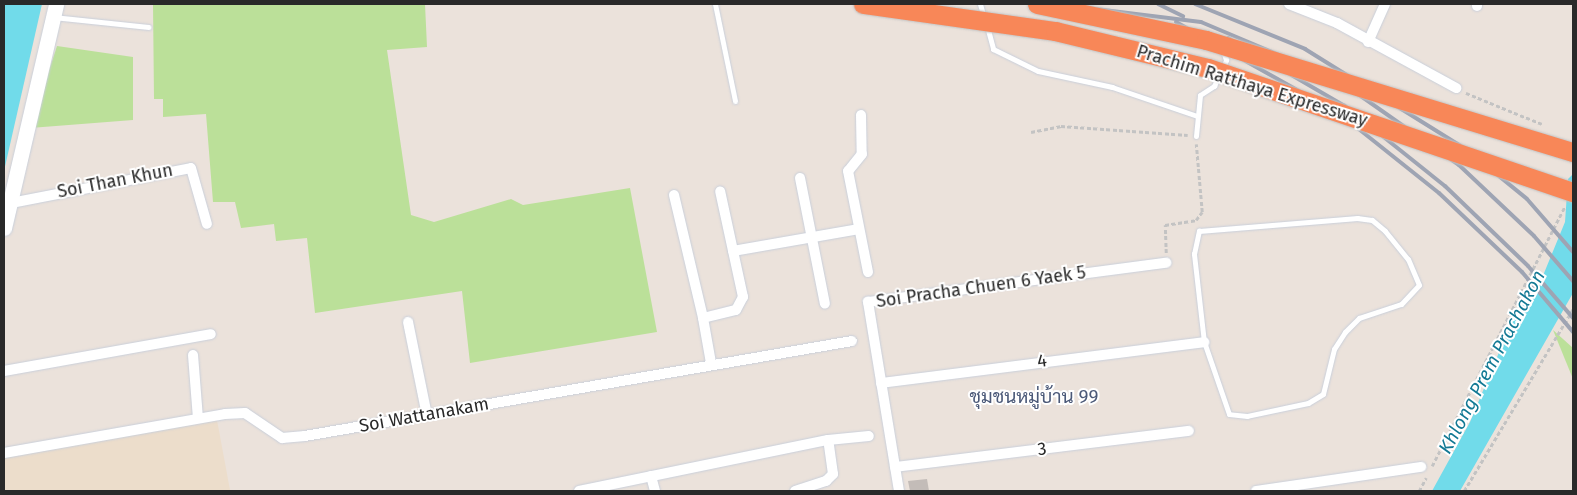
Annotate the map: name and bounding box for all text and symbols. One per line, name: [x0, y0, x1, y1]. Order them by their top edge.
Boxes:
street label: Prachim Ratthaya Expressway: [1134, 41, 1370, 131]
street label: Soi Than Khun: [55, 159, 175, 203]
street label: Soi Pracha Chuen 6 Yaek 5: [875, 262, 1087, 312]
water label: Khlong Prem Prachakon: [1434, 266, 1550, 458]
street label: 4: [1036, 350, 1048, 372]
district label: ชุมชนหมู่บ้าน 99: [969, 386, 1099, 408]
street label: Soi Wattanakam: [357, 393, 491, 437]
street label: 3: [1036, 438, 1048, 460]

